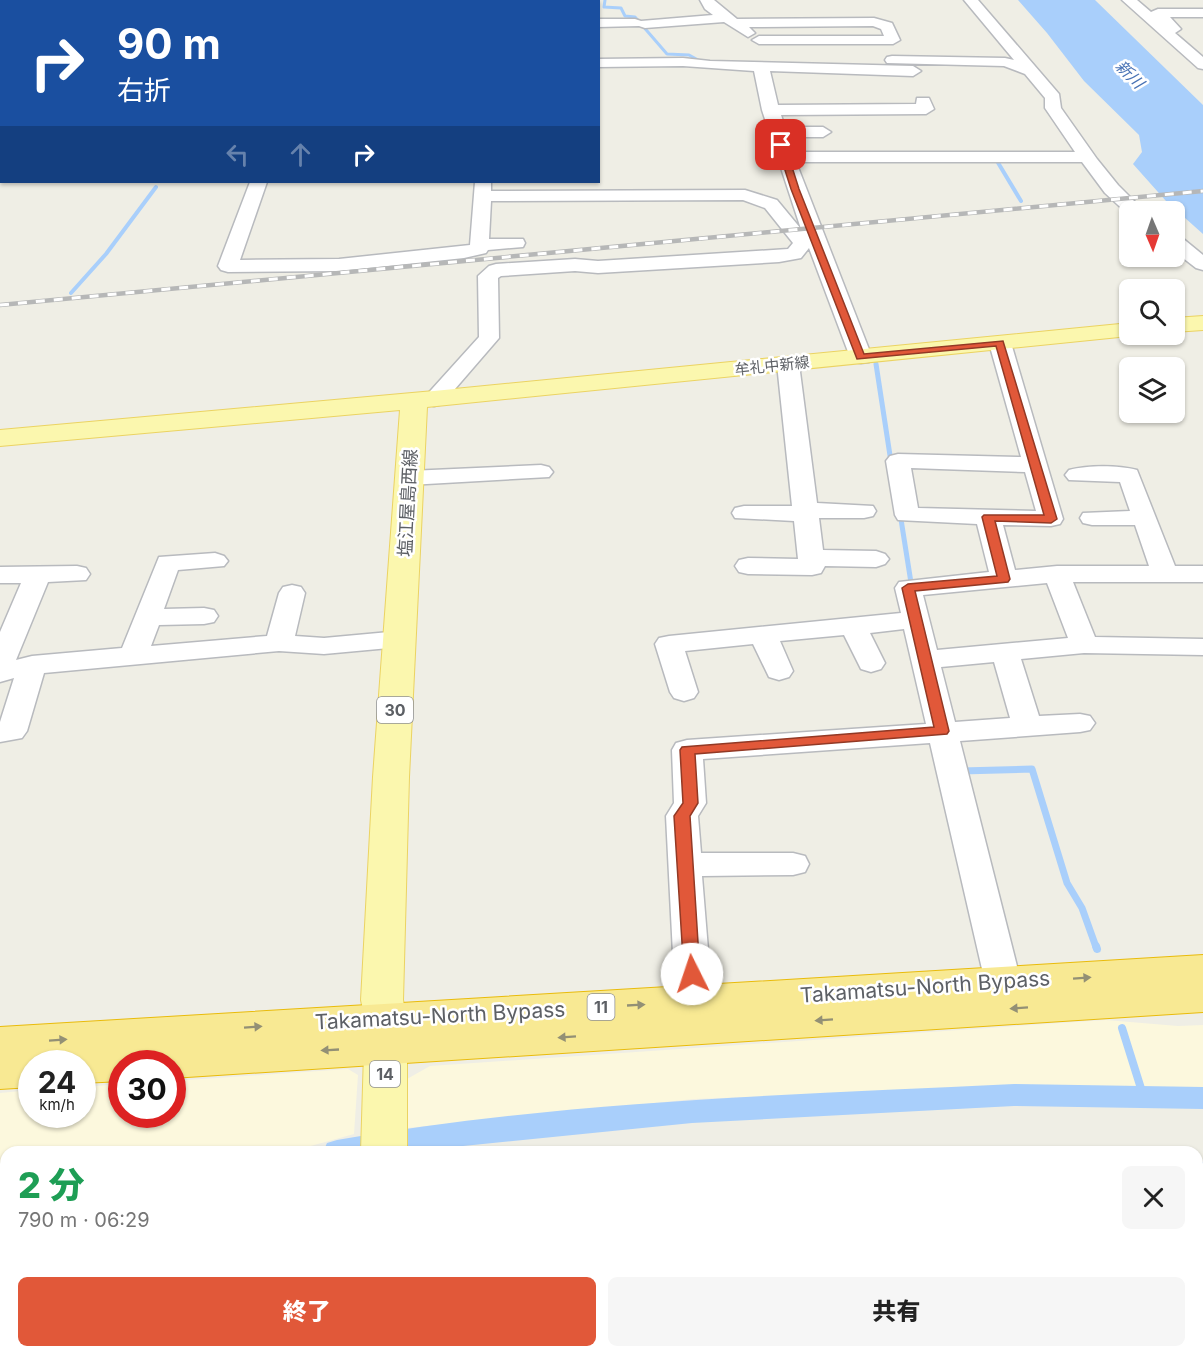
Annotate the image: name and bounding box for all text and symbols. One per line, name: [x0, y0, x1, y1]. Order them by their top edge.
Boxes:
text: 90 m: [117, 18, 221, 69]
icon: right: [18, 24, 96, 102]
water label: 新川: [1112, 56, 1150, 94]
text: 右折: [117, 74, 171, 107]
pin: [755, 119, 806, 170]
icon: arrive: [764, 128, 797, 161]
icon: left: [221, 138, 254, 171]
icon: ahead: [284, 138, 317, 171]
icon: right: [347, 138, 380, 171]
north arrow: [1119, 201, 1185, 267]
map controls: [1119, 201, 1185, 423]
button: search: [1119, 279, 1185, 345]
street label: 牟礼中新線: [734, 352, 810, 379]
button: layers: [1119, 357, 1185, 423]
street label: 塩江屋島西線: [394, 448, 421, 557]
road number: 30: [377, 697, 413, 723]
position arrow: [660, 942, 724, 1006]
street label: Takamatsu-North Bypass: [799, 965, 1051, 1008]
one-way arrow: [1073, 973, 1092, 982]
road number: 11: [588, 994, 614, 1020]
street label: Takamatsu-North Bypass: [314, 996, 566, 1035]
one-way arrow: [627, 1000, 646, 1009]
one-way arrow: [1009, 1003, 1028, 1012]
one-way arrow: [815, 1016, 834, 1025]
one-way arrow: [243, 1023, 262, 1032]
one-way arrow: [557, 1032, 576, 1042]
one-way arrow: [49, 1035, 68, 1045]
one-way arrow: [321, 1046, 340, 1055]
speed limit sign: 30: [108, 1050, 186, 1128]
road number: 14: [370, 1061, 400, 1087]
text: 24: [38, 1064, 76, 1100]
text: km/h: [39, 1095, 75, 1114]
text: 2 分: [18, 1163, 85, 1207]
button: close: [1122, 1166, 1185, 1229]
text: 790 m · 06:29: [18, 1208, 150, 1232]
button: 終了: [18, 1277, 596, 1346]
button: 共有: [608, 1277, 1185, 1346]

